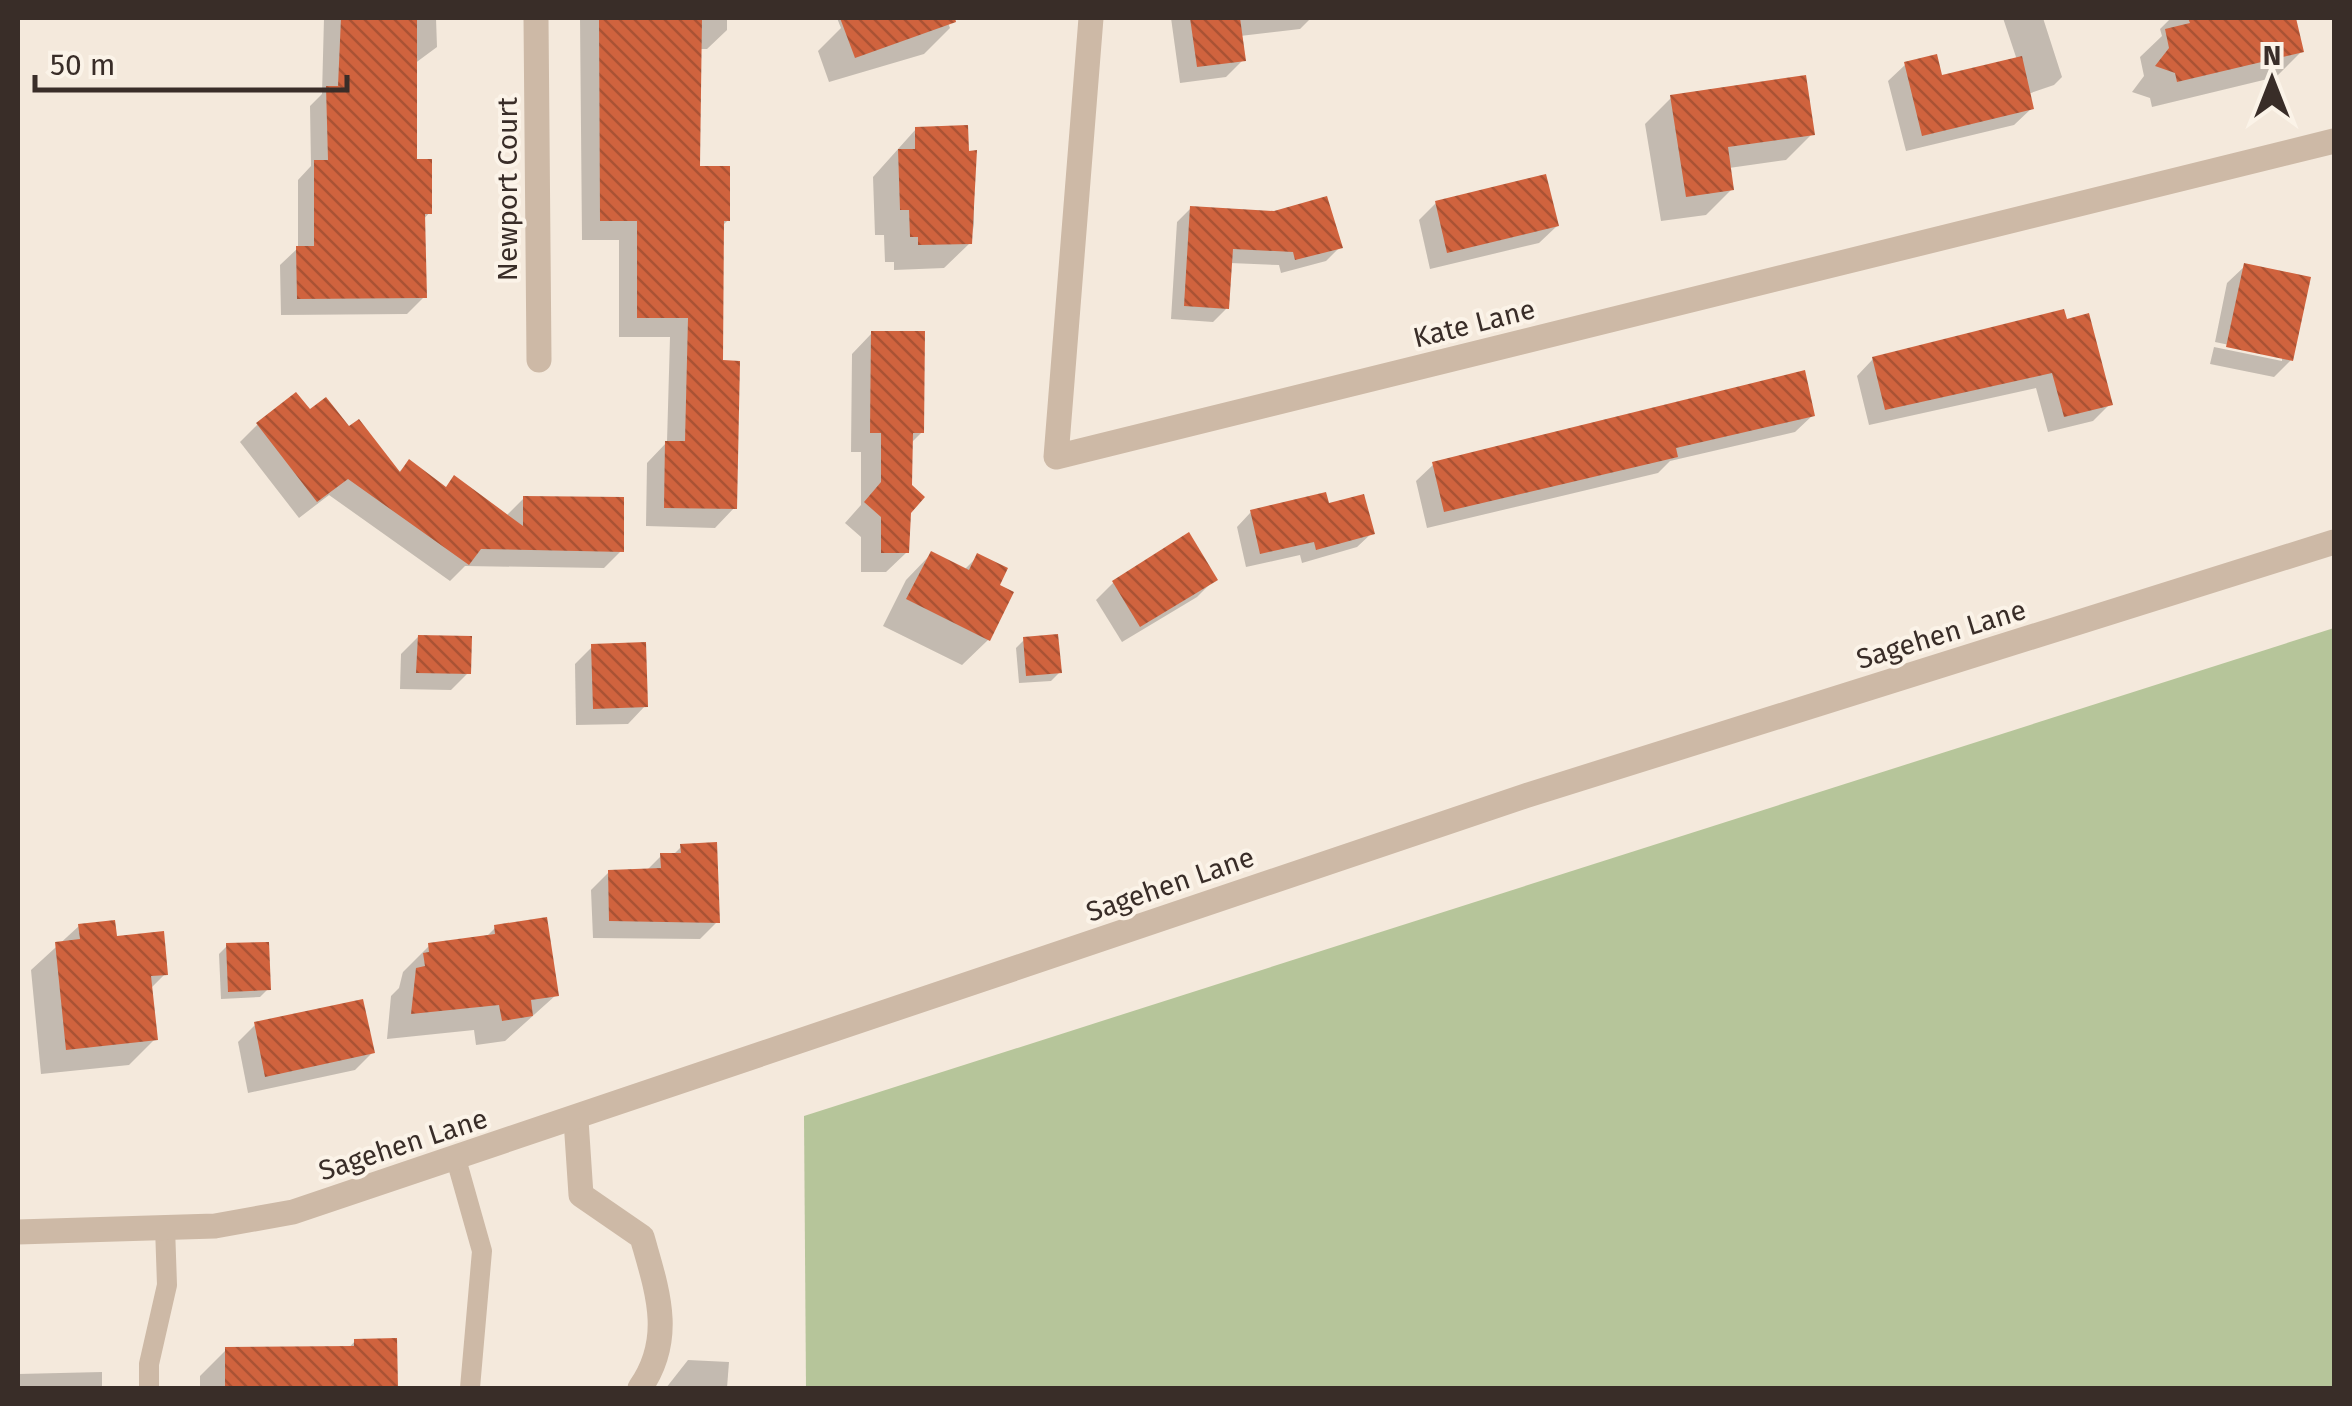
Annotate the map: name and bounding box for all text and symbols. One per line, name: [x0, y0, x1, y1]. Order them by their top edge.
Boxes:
scale bar: [35, 30, 348, 92]
north arrow: [2222, 30, 2322, 130]
text: N: [2263, 39, 2281, 72]
text: 50 m: [50, 47, 115, 83]
street label: Newport Court: [491, 96, 524, 281]
street label: Kate Lane: [1410, 292, 1538, 355]
street label: Sagehen Lane: [1852, 593, 2030, 676]
street label: Sagehen Lane: [1082, 840, 1259, 929]
street label: Sagehen Lane: [315, 1102, 492, 1187]

